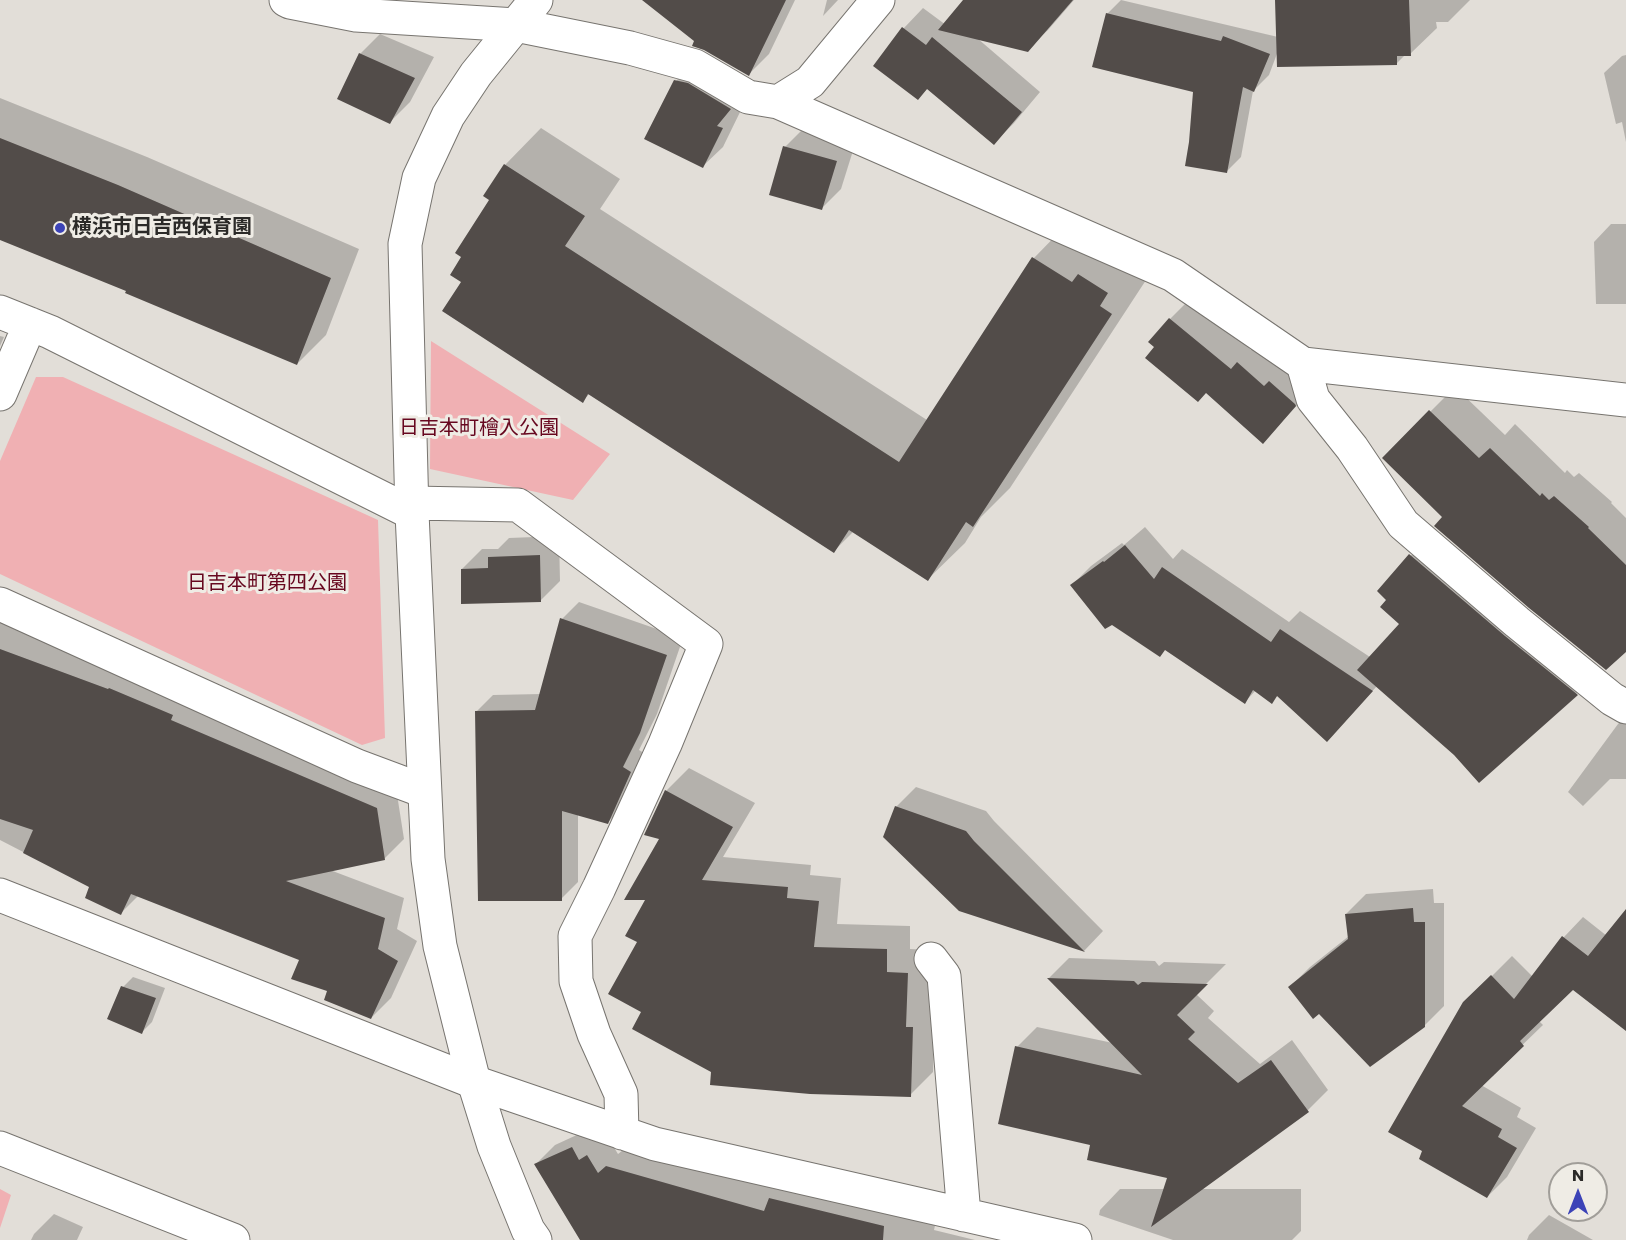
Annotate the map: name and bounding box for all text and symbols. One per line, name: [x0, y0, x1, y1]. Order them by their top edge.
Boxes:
place label: 横浜市日吉西保育園: [72, 216, 252, 240]
marker: 横浜市日吉西保育園: [53, 221, 67, 235]
park label: 日吉本町檜入公園: [399, 417, 559, 441]
park label: 日吉本町第四公園: [187, 572, 347, 596]
north arrow: [1548, 1162, 1608, 1222]
text: N: [1572, 1164, 1584, 1187]

